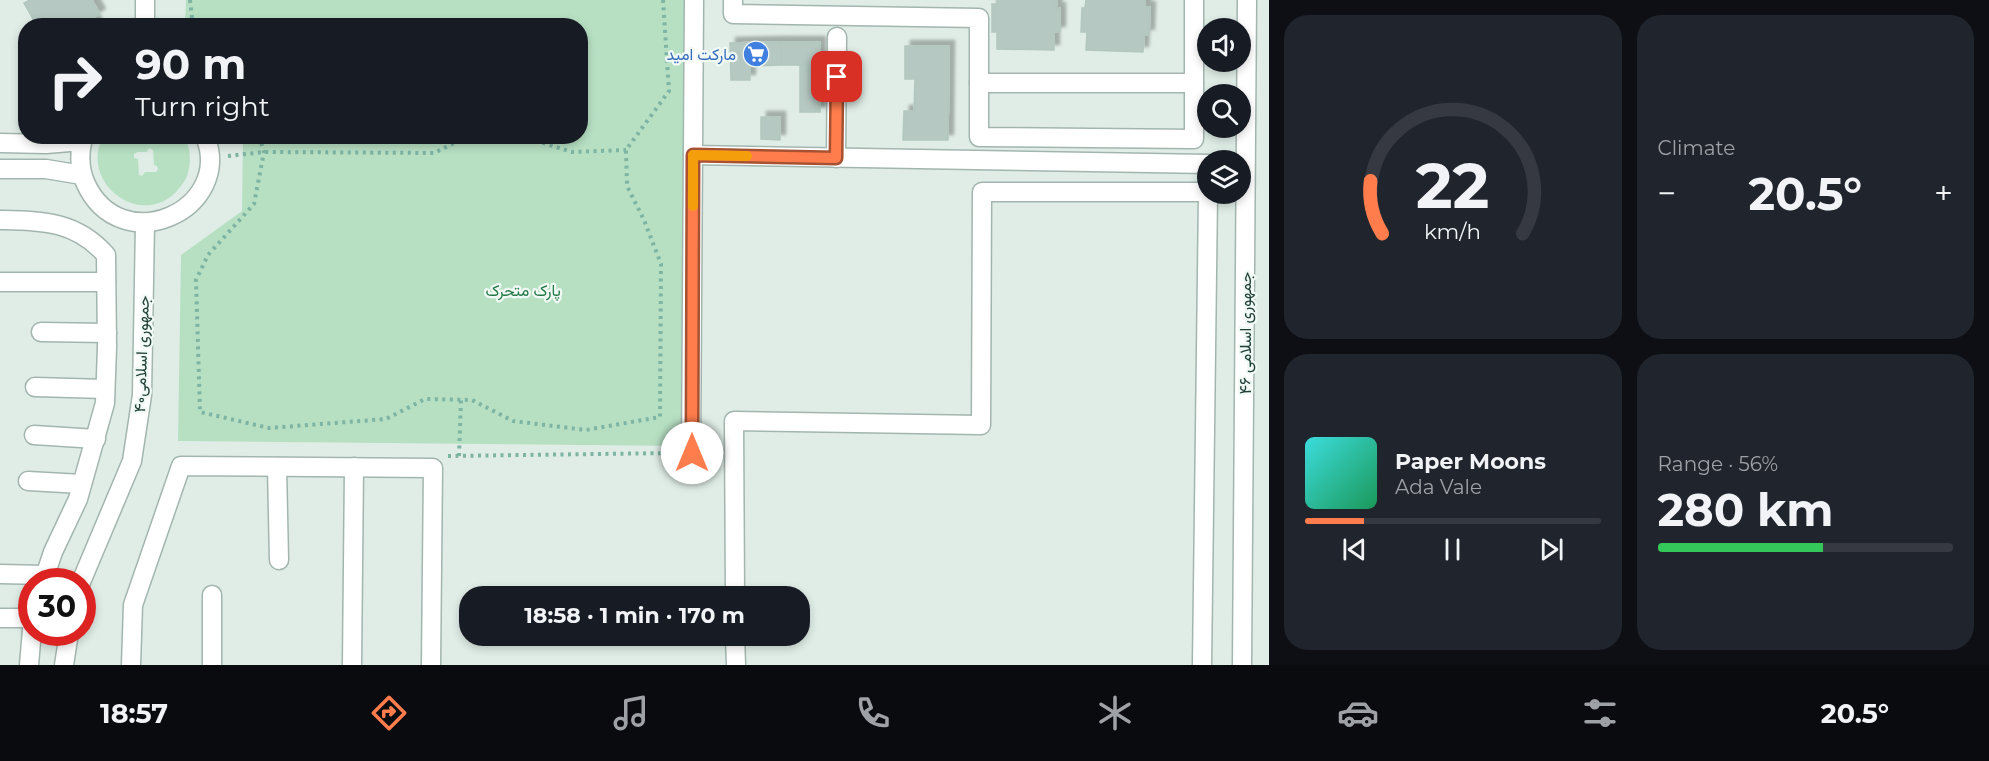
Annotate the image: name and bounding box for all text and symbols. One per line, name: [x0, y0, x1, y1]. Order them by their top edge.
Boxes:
map controls: [1197, 18, 1251, 204]
button: sound: [1197, 18, 1251, 72]
text: 90 m: [135, 38, 246, 90]
supermarket icon: مارکت امید: [741, 39, 771, 69]
icon: right: [36, 42, 114, 120]
place label: مارکت امید: [667, 45, 736, 65]
pin: [811, 51, 862, 102]
icon: arrive: [820, 60, 853, 93]
button: search: [1197, 84, 1251, 138]
text: Turn right: [135, 90, 270, 123]
text: Climate: [1658, 136, 1735, 160]
text: 22: [1416, 148, 1490, 224]
button: layers: [1197, 150, 1251, 204]
text: 20.5°: [1748, 166, 1862, 221]
text: −: [1658, 173, 1676, 213]
text: +: [1934, 173, 1953, 213]
text: km/h: [1424, 218, 1481, 244]
street label: جمهوری اسلامی ۴۶: [1236, 272, 1256, 394]
park label: پارک متحرک: [485, 281, 561, 302]
street label: جمهوری اسلامی۴۰: [130, 295, 154, 413]
position arrow: [660, 421, 724, 485]
text: Paper Moons: [1395, 448, 1546, 475]
text: Range · 56%: [1658, 452, 1778, 476]
text: Ada Vale: [1395, 475, 1482, 499]
text: 280 km: [1658, 482, 1834, 537]
icon: previous: [1338, 533, 1371, 566]
icon: pause: [1436, 533, 1469, 566]
icon: next: [1535, 533, 1568, 566]
speed limit sign: 30: [18, 568, 96, 646]
text: 18:58 · 1 min · 170 m: [524, 602, 745, 629]
icon: directions: [368, 692, 410, 734]
icon: music: [610, 692, 652, 734]
icon: phone: [852, 692, 894, 734]
icon: climate: [1094, 692, 1136, 734]
icon: car: [1337, 692, 1379, 734]
icon: filters: [1579, 692, 1621, 734]
text: 18:57: [100, 697, 168, 730]
text: 20.5°: [1821, 697, 1889, 730]

